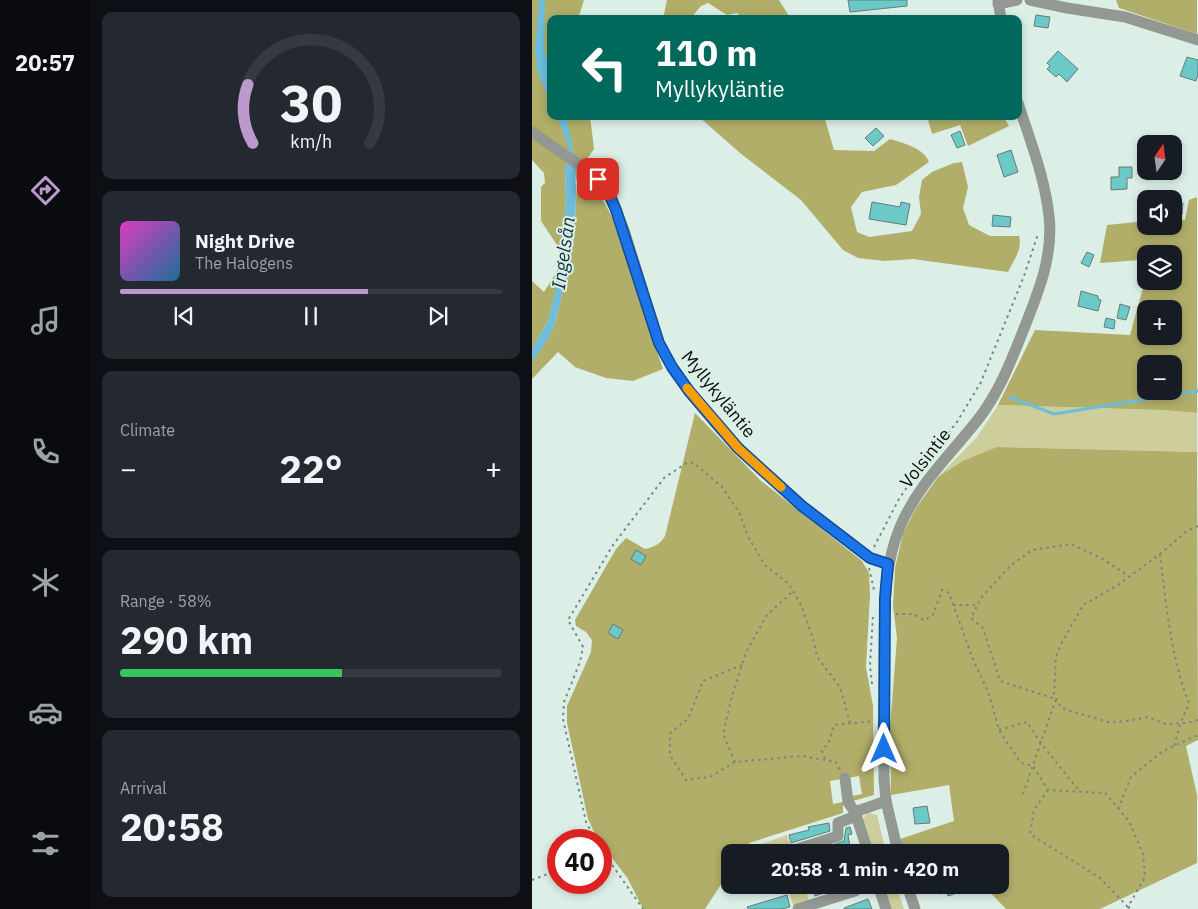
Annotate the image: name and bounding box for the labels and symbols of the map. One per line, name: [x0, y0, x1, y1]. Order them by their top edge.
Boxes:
north arrow: [1137, 135, 1182, 180]
pin: [577, 158, 619, 200]
water label: Ingelsån: [546, 215, 580, 291]
street label: Myllykyläntie: [677, 346, 761, 443]
street label: Volsintie: [895, 423, 956, 493]
position arrow: [857, 722, 909, 774]
speed limit sign: 40: [547, 829, 612, 894]

